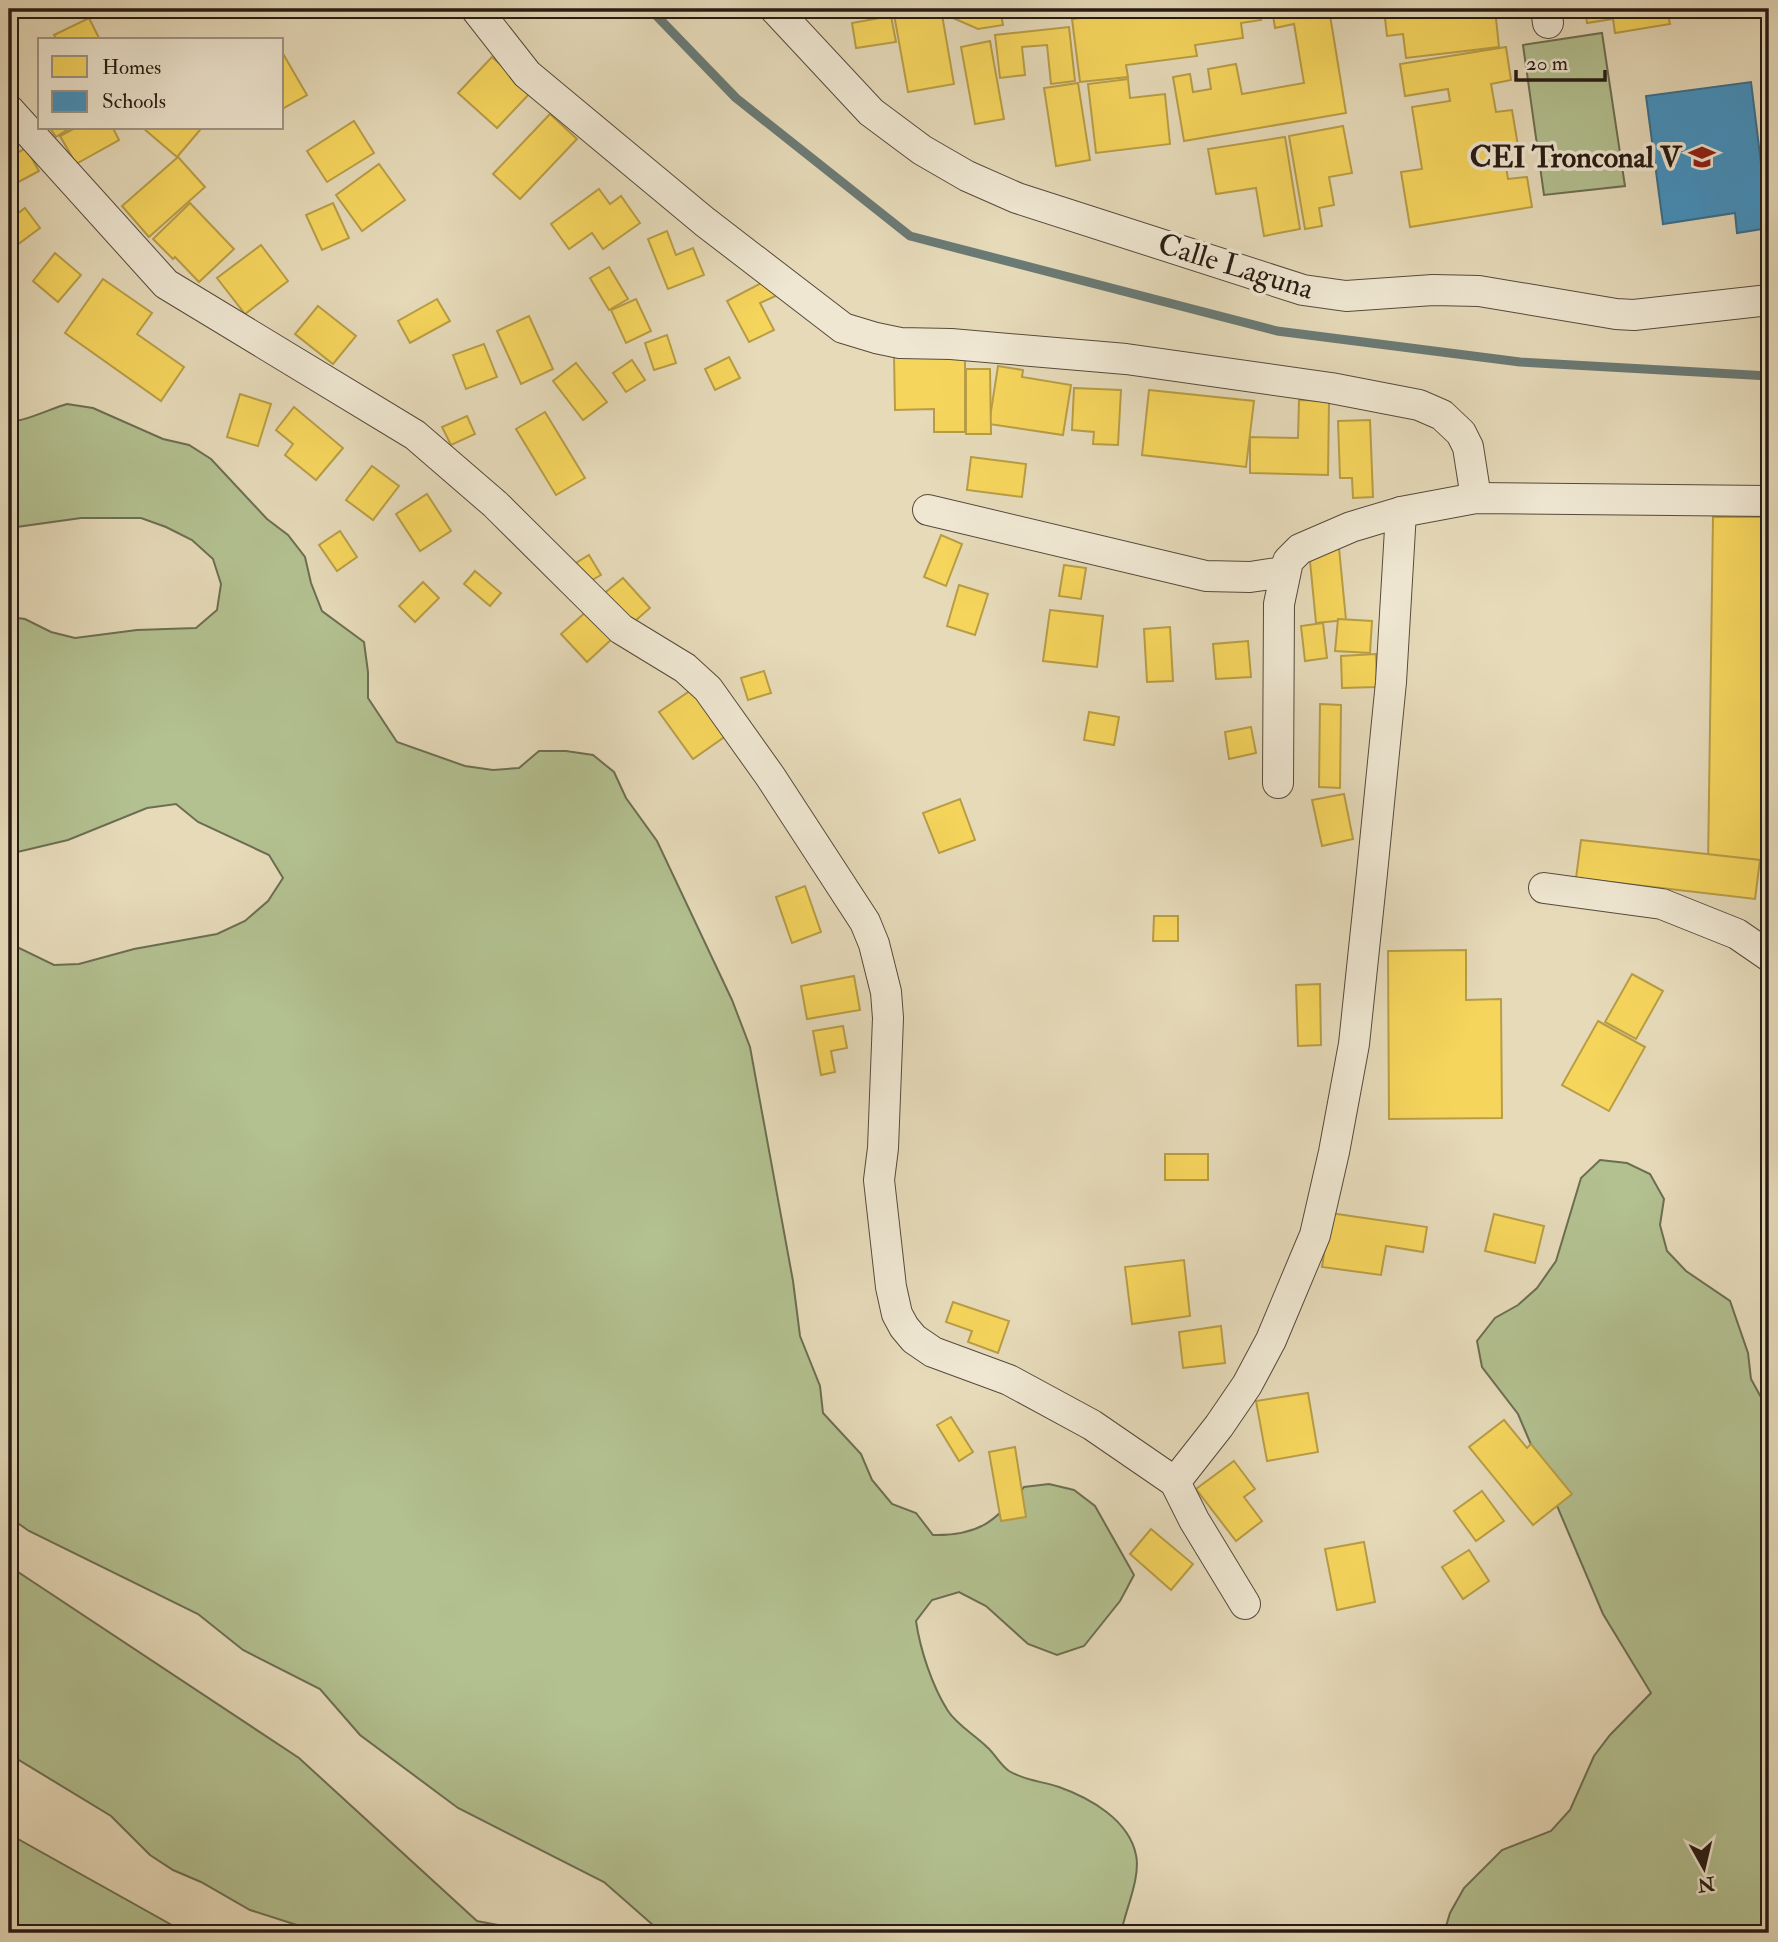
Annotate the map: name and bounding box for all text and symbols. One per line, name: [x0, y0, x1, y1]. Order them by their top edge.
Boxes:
legend: [38, 38, 284, 130]
scale bar: [1516, 38, 1605, 82]
text: 20 m: [1526, 50, 1568, 77]
text: Homes: [102, 54, 161, 81]
text: Schools: [102, 88, 166, 115]
place label: CEI Tronconal V: [1470, 139, 1683, 176]
school or university icon: CEI Tronconal V: [1687, 142, 1717, 172]
street label: Calle Laguna: [1154, 225, 1319, 308]
north arrow: [1670, 1834, 1740, 1904]
text: N: [1695, 1871, 1717, 1897]

